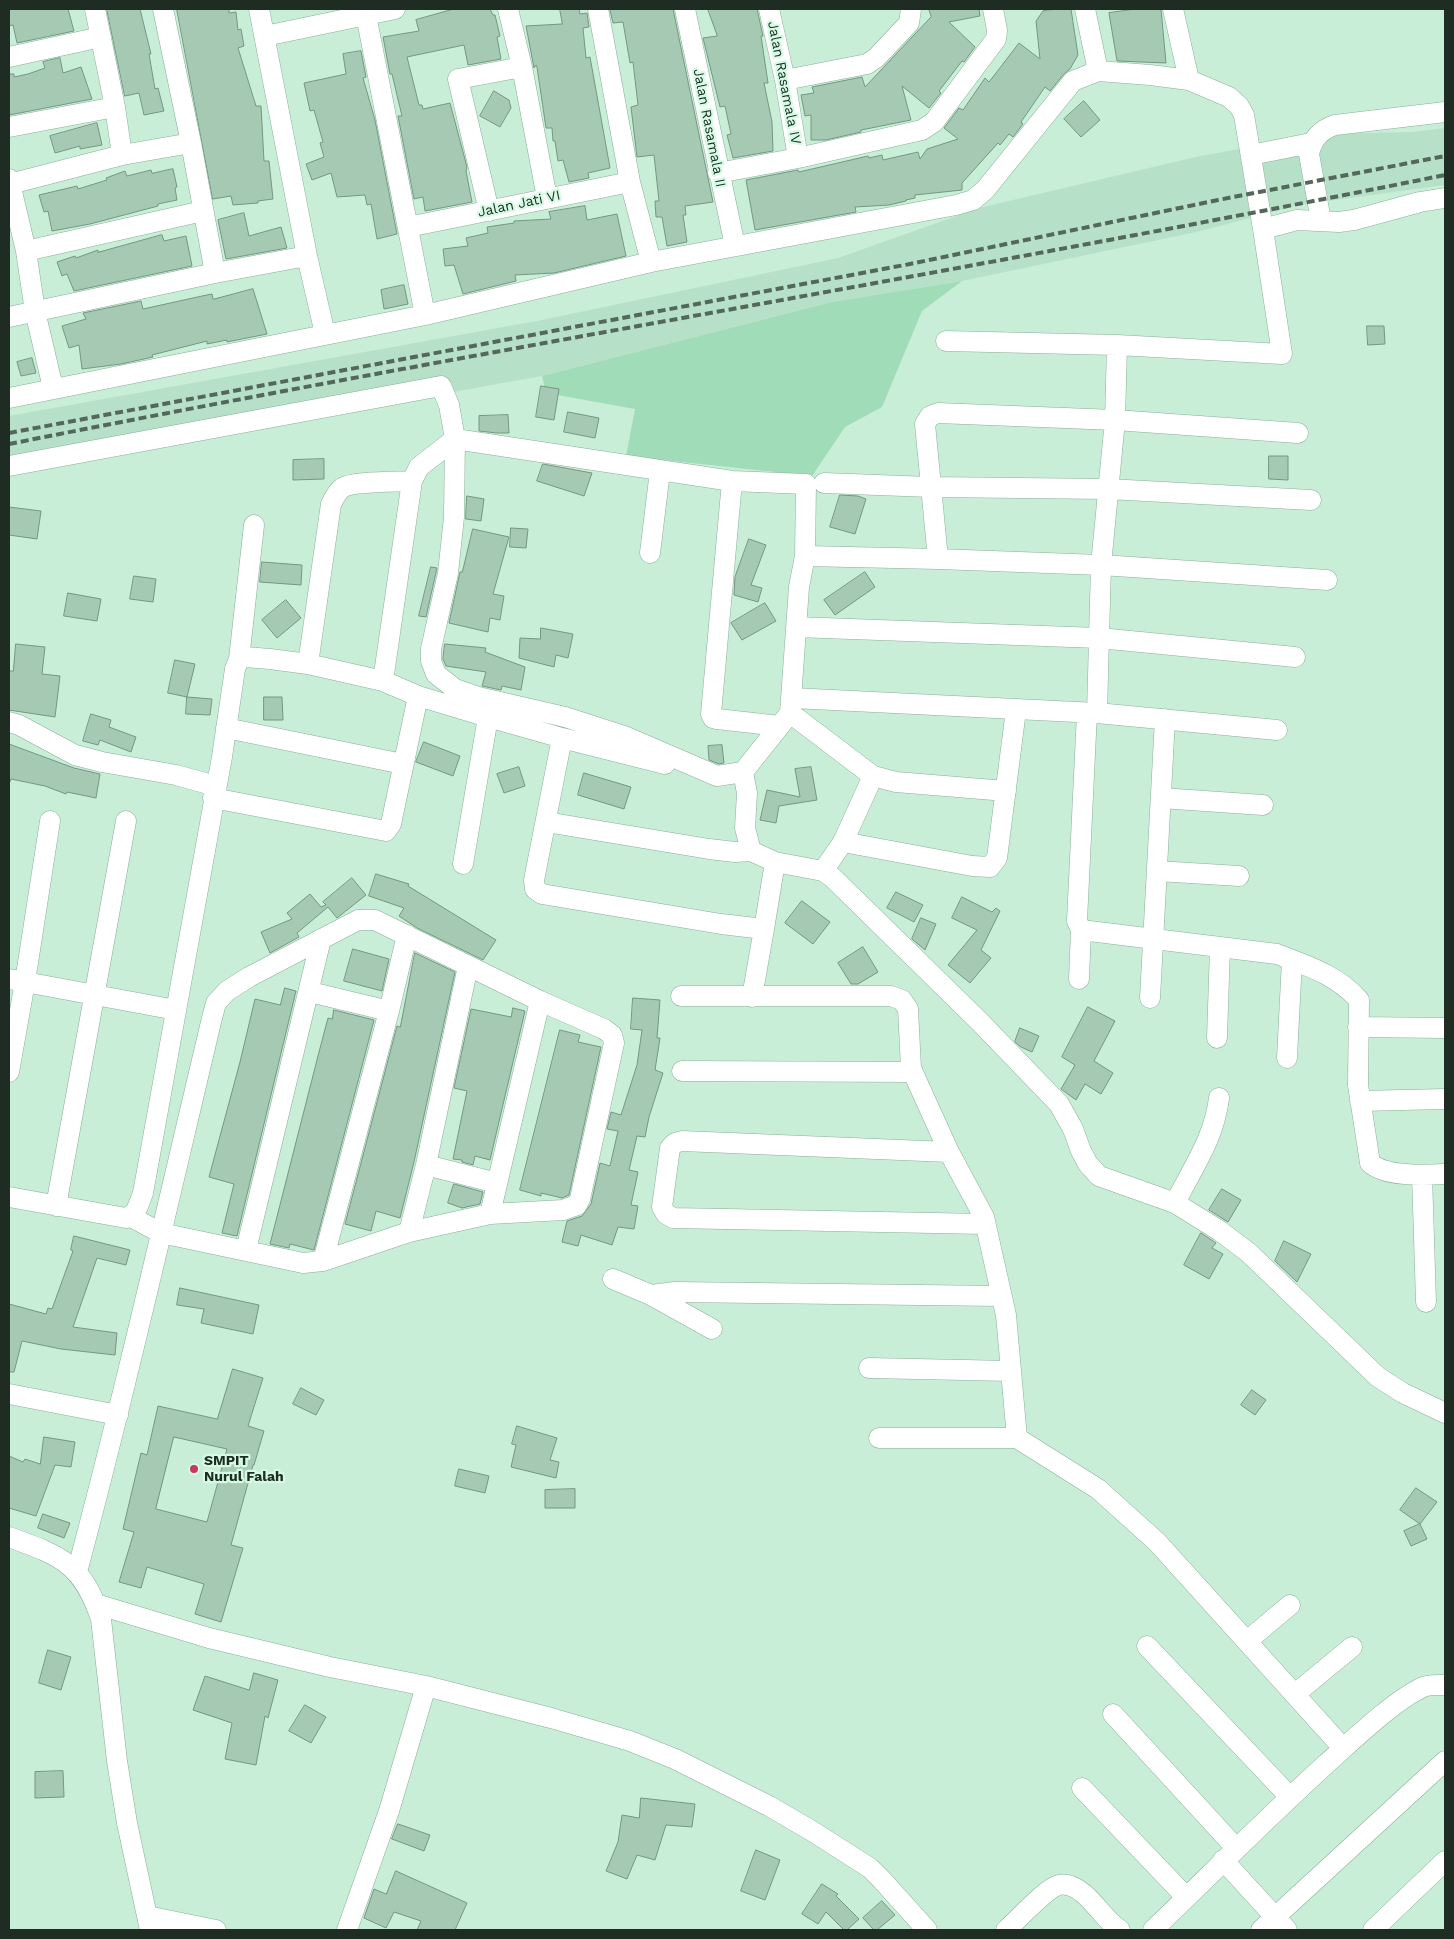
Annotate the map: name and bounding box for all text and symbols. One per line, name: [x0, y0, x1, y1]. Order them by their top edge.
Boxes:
street label: Jalan Rasamala IV: [764, 20, 804, 146]
street label: Jalan Rasamala II: [689, 67, 729, 189]
street label: Jalan Jati VI: [476, 187, 562, 221]
place label: SMPIT Nurul Falah: [204, 1453, 284, 1485]
marker: SMPIT Nurul Falah: [188, 1463, 200, 1475]

